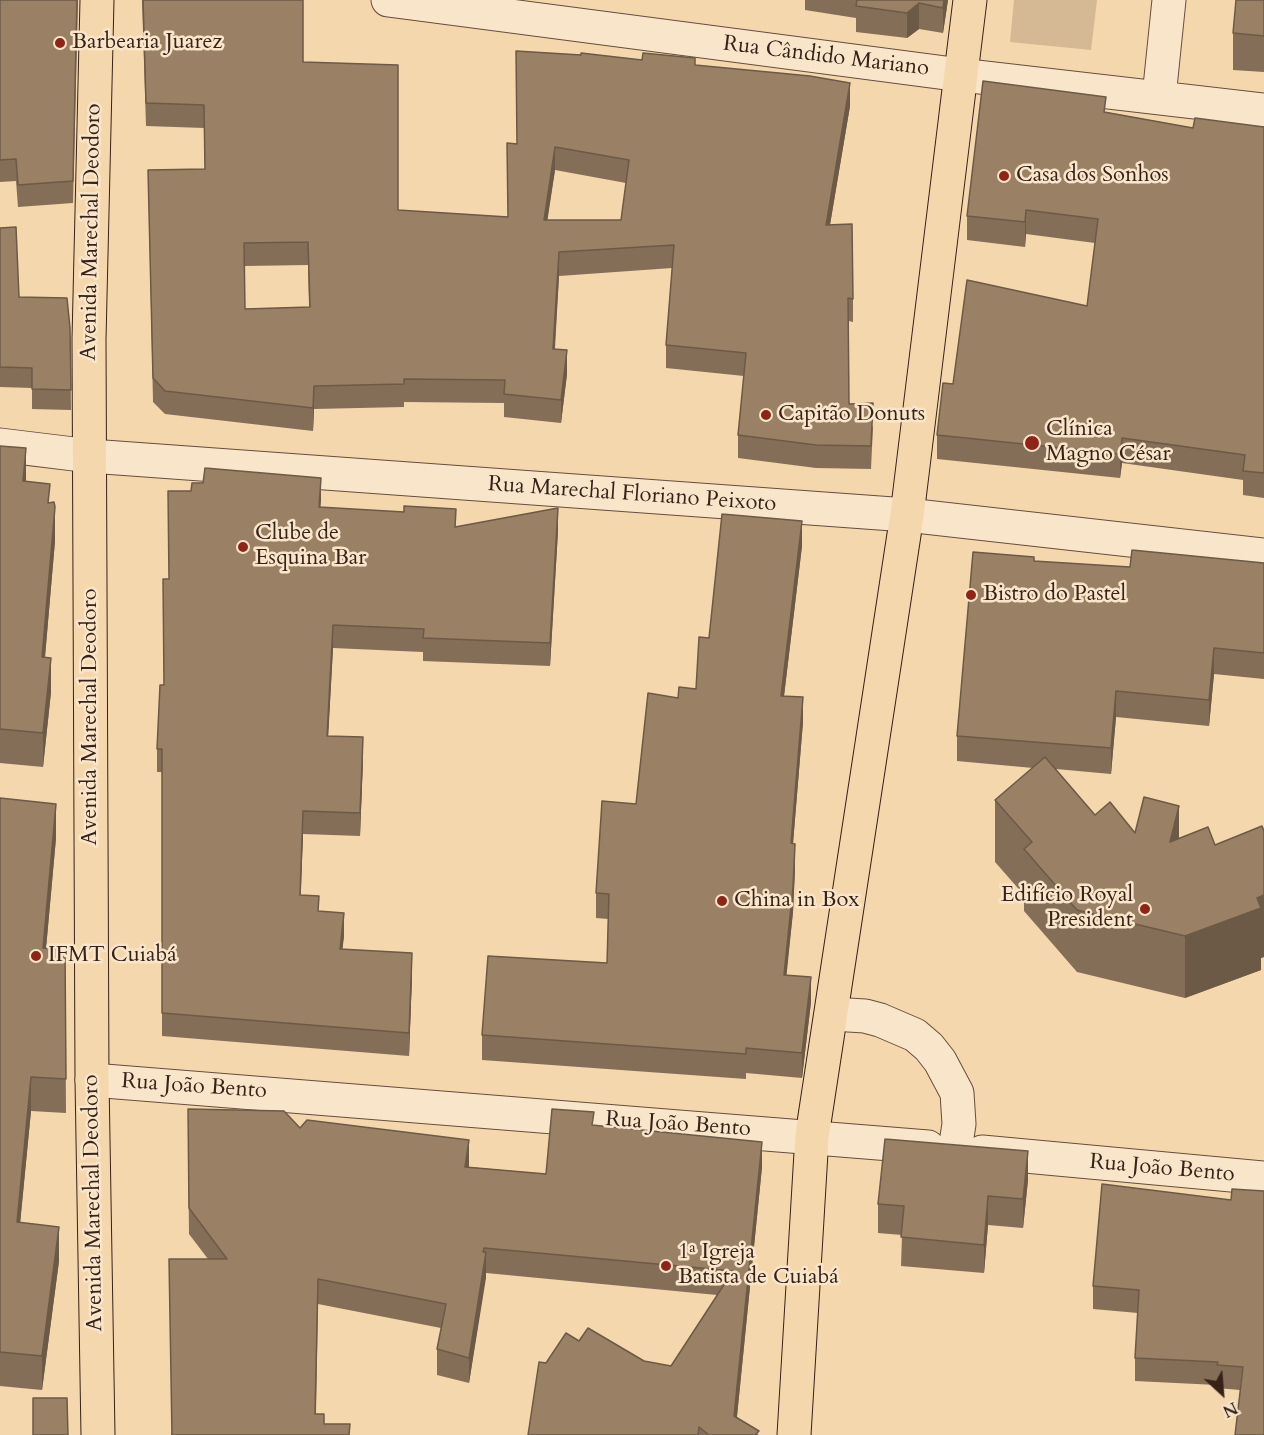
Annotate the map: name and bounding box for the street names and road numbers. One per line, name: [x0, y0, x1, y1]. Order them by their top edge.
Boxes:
street label: Rua Cândido Mariano: [722, 31, 930, 83]
street label: Avenida Marechal Deodoro: [77, 103, 107, 361]
street label: Rua Marechal Floriano Peixoto: [487, 472, 777, 518]
street label: Avenida Marechal Deodoro: [78, 588, 104, 846]
street label: Rua João Bento: [120, 1069, 268, 1105]
street label: Avenida Marechal Deodoro: [79, 1074, 109, 1332]
street label: Rua João Bento: [604, 1107, 752, 1143]
street label: Rua João Bento: [1088, 1149, 1236, 1189]

